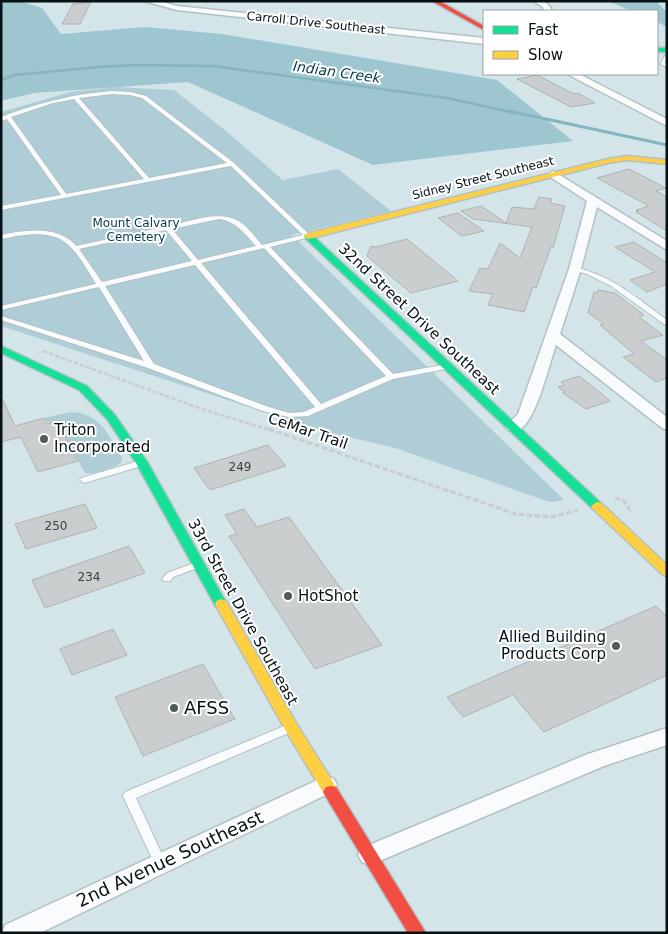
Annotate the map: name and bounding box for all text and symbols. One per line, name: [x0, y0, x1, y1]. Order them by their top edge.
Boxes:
street label: Carroll Drive Southeast: [246, 9, 386, 37]
legend: [483, 10, 658, 75]
text: Fast: [528, 21, 558, 39]
text: Slow: [528, 46, 563, 64]
water label: Indian Creek: [292, 58, 383, 86]
street label: Sidney Street Southeast: [411, 154, 555, 202]
park label: Mount Calvary Cemetery: [93, 216, 179, 244]
street label: 32nd Street Drive Southeast: [335, 240, 503, 399]
street label: CeMar Trail: [266, 409, 350, 453]
place label: Triton Incorporated: [53, 421, 150, 456]
marker: Triton Incorporated: [38, 433, 50, 445]
house number: 249: [229, 460, 251, 474]
street label: 33rd Street Drive Southeast: [184, 516, 302, 708]
house number: 250: [45, 519, 67, 533]
house number: 234: [78, 570, 100, 584]
place label: HotShot: [298, 587, 359, 605]
marker: HotShot: [282, 590, 294, 602]
place label: Allied Building Products Corp: [499, 628, 606, 663]
marker: Allied Building Products Corp: [610, 640, 622, 652]
place label: AFSS: [184, 697, 229, 718]
marker: AFSS: [168, 702, 180, 714]
street label: 2nd Avenue Southeast: [73, 806, 266, 911]

